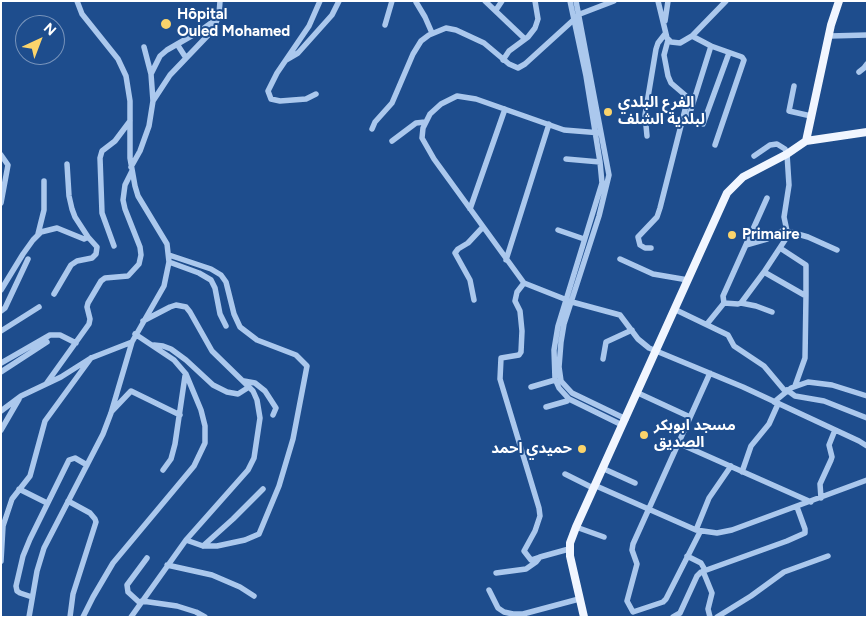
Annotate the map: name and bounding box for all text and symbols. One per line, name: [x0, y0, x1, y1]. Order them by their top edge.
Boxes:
place label: Hôpital Ouled Mohamed: [177, 6, 290, 41]
north arrow: [15, 15, 65, 65]
marker: Hôpital Ouled Mohamed: [159, 17, 173, 31]
text: N: [40, 19, 60, 39]
place label: الفرع البلدي لبلدية الشلف: [618, 94, 705, 129]
marker: الفرع البلدي لبلدية الشلف: [602, 106, 614, 118]
place label: Primaire: [742, 226, 800, 244]
marker: Primaire: [726, 229, 738, 241]
place label: مسجد ابوبكر الصديق: [654, 417, 736, 452]
marker: مسجد ابوبكر الصديق: [638, 429, 650, 441]
place label: حميدي احمد: [491, 440, 572, 458]
marker: حميدي احمد: [576, 443, 588, 455]

